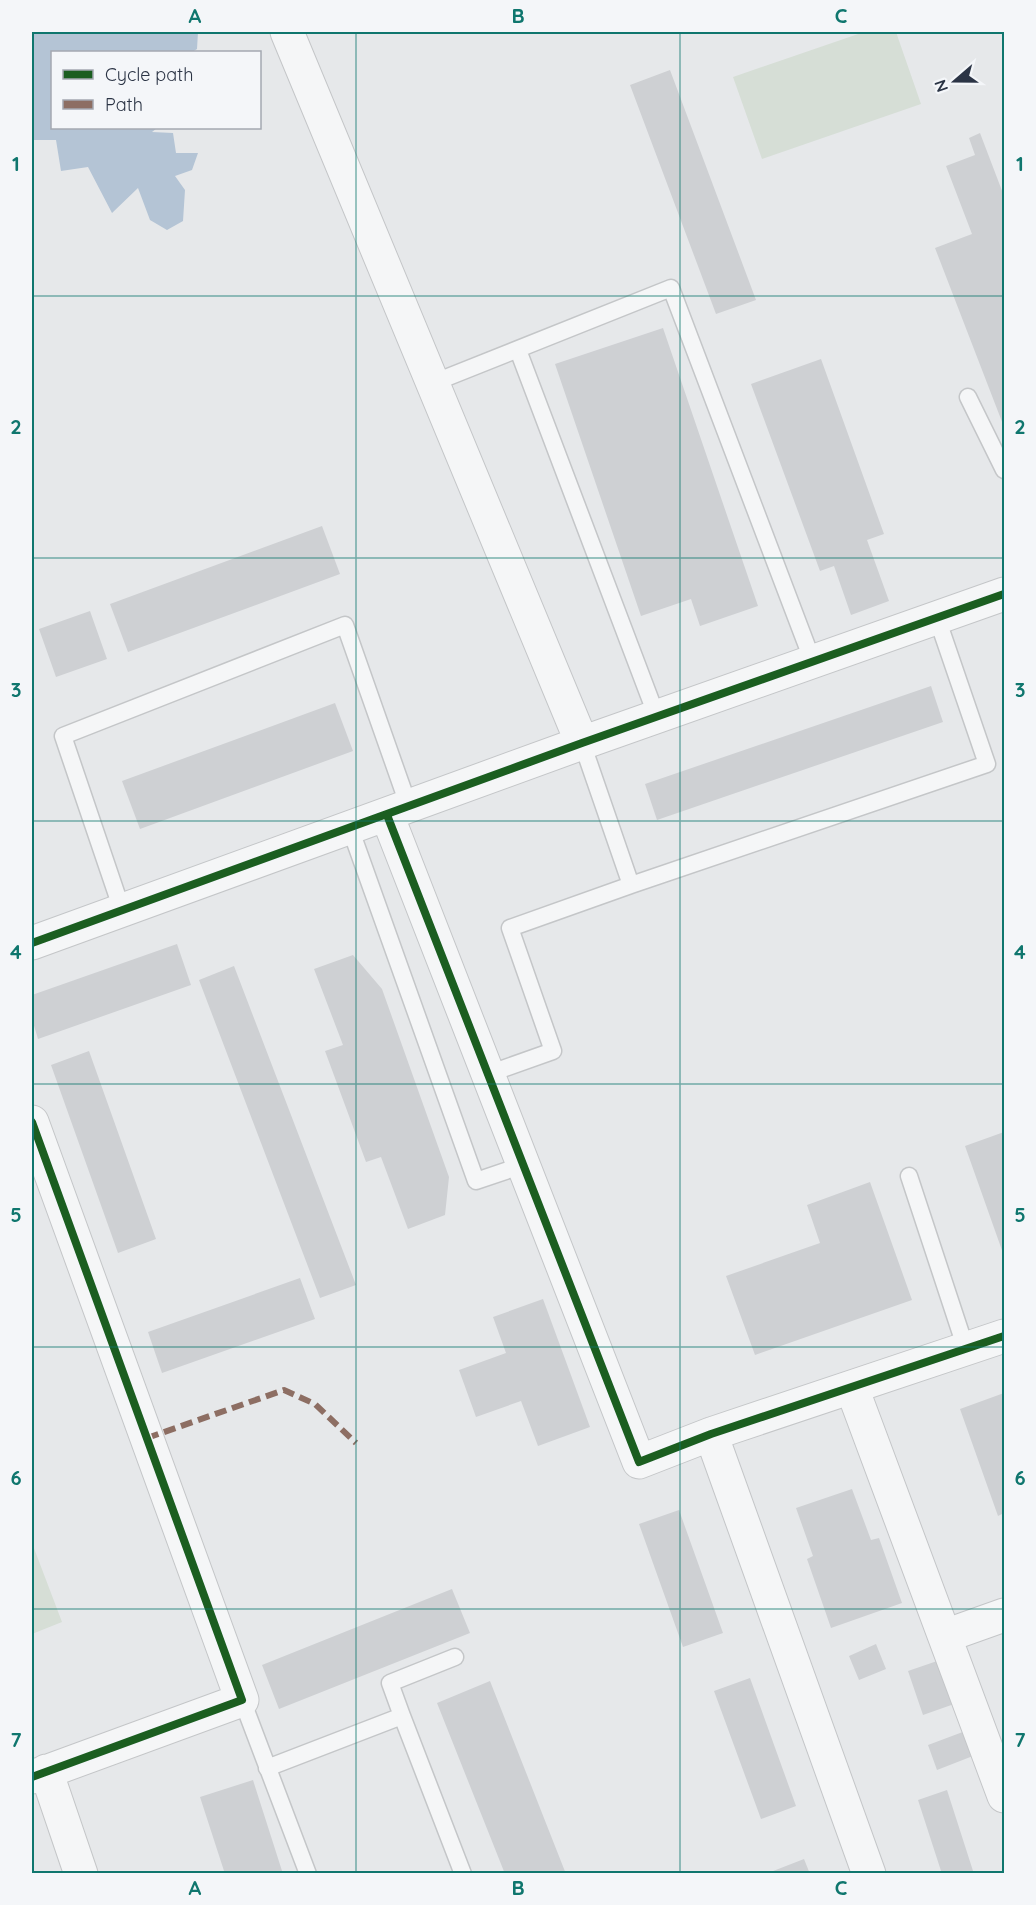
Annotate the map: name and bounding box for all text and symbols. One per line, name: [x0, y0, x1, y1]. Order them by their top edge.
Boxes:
text: A: [189, 3, 202, 28]
text: B: [511, 3, 525, 28]
text: C: [835, 3, 848, 28]
legend: [51, 51, 261, 129]
north arrow: [925, 51, 985, 111]
text: Cycle path: [105, 63, 193, 86]
text: N: [929, 77, 952, 95]
text: Path: [105, 93, 143, 116]
text: 1: [12, 151, 20, 176]
text: 1: [1016, 151, 1024, 176]
text: 2: [10, 414, 22, 439]
text: 2: [1014, 414, 1026, 439]
text: 3: [11, 677, 21, 702]
text: 3: [1015, 677, 1025, 702]
text: 4: [10, 939, 22, 964]
text: 4: [1014, 939, 1026, 964]
text: 5: [10, 1202, 22, 1227]
text: 5: [1014, 1202, 1026, 1227]
text: 6: [10, 1465, 22, 1490]
text: 6: [1014, 1465, 1026, 1490]
text: 7: [11, 1727, 22, 1752]
text: 7: [1015, 1727, 1026, 1752]
text: A: [189, 1875, 202, 1900]
text: B: [511, 1875, 525, 1900]
text: C: [835, 1875, 848, 1900]

